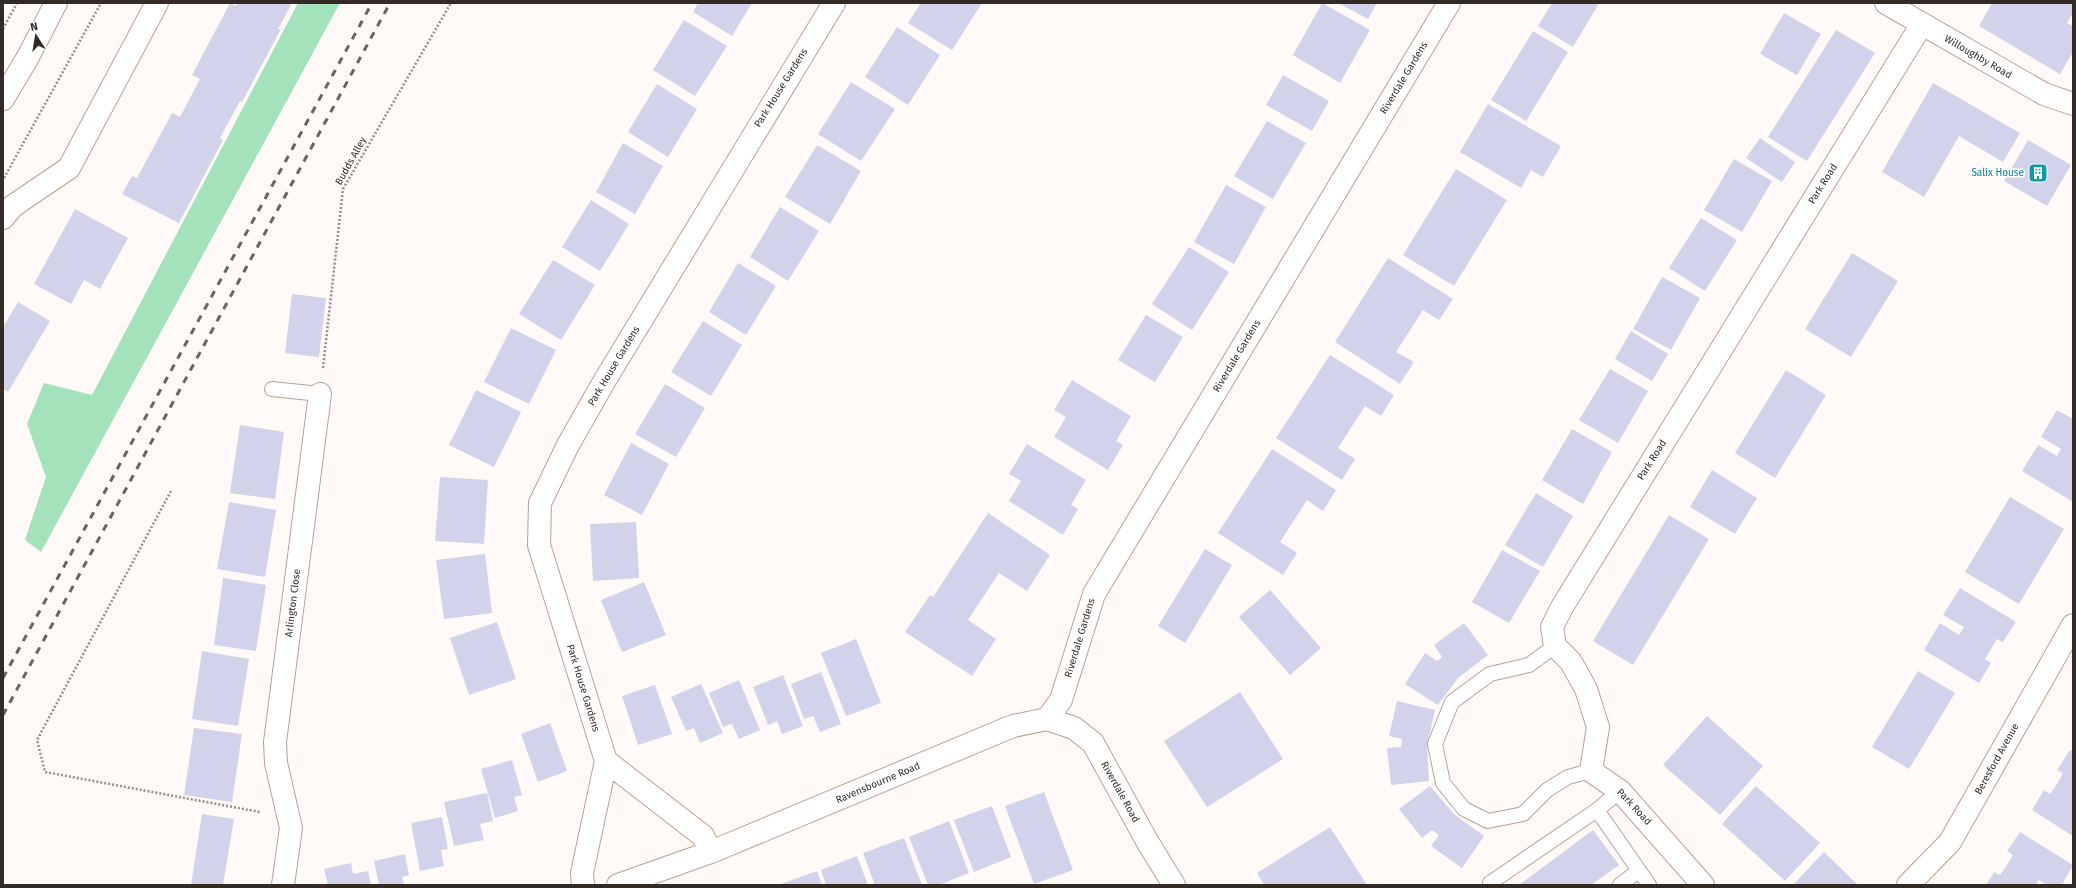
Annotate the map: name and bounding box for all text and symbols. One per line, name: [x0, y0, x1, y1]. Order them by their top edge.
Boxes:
north arrow: [16, 16, 56, 56]
text: N: [29, 20, 39, 34]
street label: Willoughby Road: [1942, 33, 2014, 81]
street label: Riverdale Gardens: [1378, 39, 1431, 116]
street label: Park House Gardens: [752, 46, 810, 130]
street label: Budds Alley: [333, 135, 369, 187]
street label: Park Road: [1806, 162, 1840, 206]
building icon: Salix House: [2027, 162, 2049, 184]
place label: Salix House: [1971, 167, 2024, 179]
street label: Riverdale Gardens: [1211, 317, 1264, 394]
street label: Park House Gardens: [585, 324, 643, 408]
street label: Park Road: [1635, 438, 1669, 482]
street label: Arlington Close: [283, 568, 303, 638]
street label: Riverdale Gardens: [1062, 597, 1098, 679]
street label: Park House Gardens: [564, 643, 602, 733]
street label: Beresford Avenue: [1972, 721, 2022, 797]
street label: Riverdale Road: [1098, 759, 1142, 825]
street label: Ravensbourne Road: [834, 760, 922, 806]
street label: Park Road: [1614, 786, 1654, 828]

